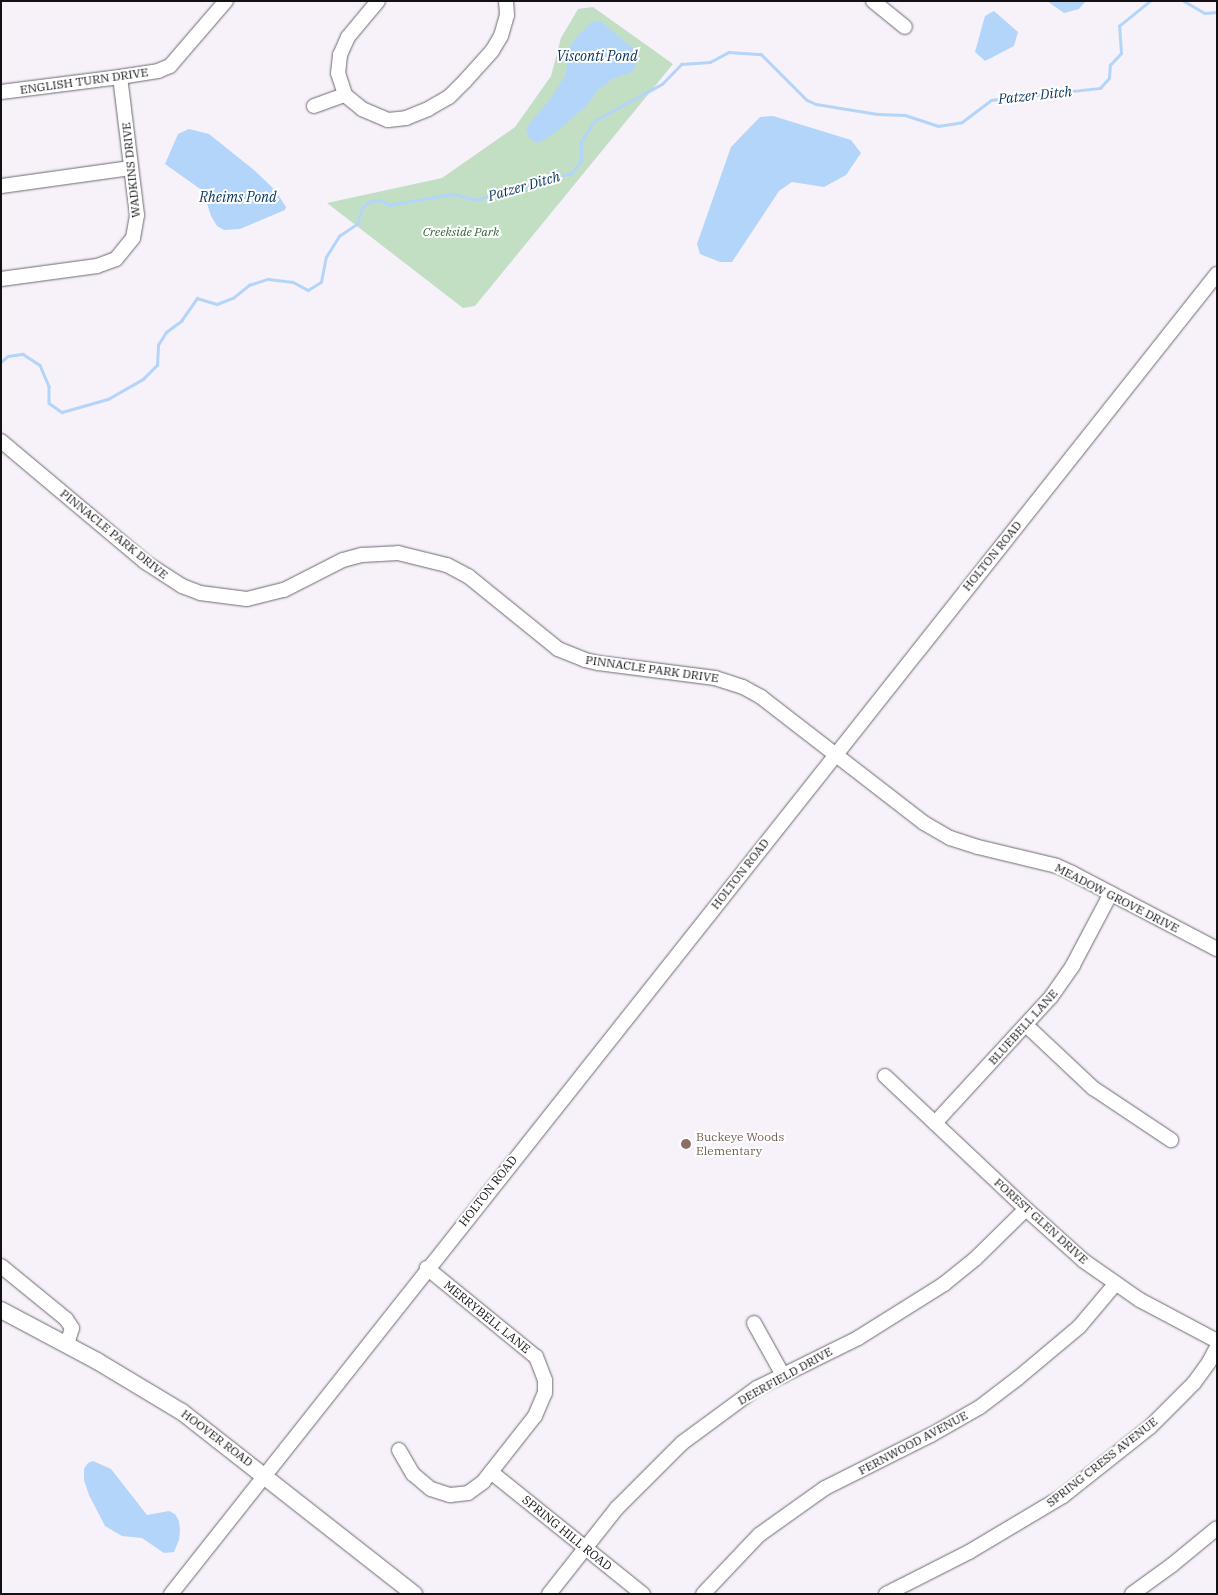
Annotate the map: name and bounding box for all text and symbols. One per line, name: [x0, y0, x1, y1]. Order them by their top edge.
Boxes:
water label: Visconti Pond: [556, 48, 638, 64]
street label: ENGLISH TURN DRIVE: [19, 65, 149, 97]
water label: Patzer Ditch: [997, 83, 1073, 107]
street label: WADKINS DRIVE: [119, 121, 143, 219]
water label: Patzer Ditch: [486, 168, 562, 204]
water label: Rheims Pond: [199, 189, 277, 205]
park label: Creekside Park: [423, 225, 499, 239]
street label: PINNACLE PARK DRIVE: [57, 486, 171, 582]
street label: HOLTON ROAD: [959, 518, 1025, 594]
street label: PINNACLE PARK DRIVE: [584, 653, 720, 685]
street label: HOLTON ROAD: [708, 836, 772, 912]
street label: MEADOW GROVE DRIVE: [1052, 860, 1182, 936]
street label: BLUEBELL LANE: [985, 986, 1061, 1068]
place label: Buckeye Woods Elementary: [696, 1130, 784, 1158]
marker: Buckeye Woods Elementary: [680, 1138, 692, 1150]
street label: HOLTON ROAD: [456, 1153, 520, 1229]
street label: FOREST GLEN DRIVE: [991, 1175, 1091, 1267]
street label: MERRYBELL LANE: [441, 1278, 533, 1356]
street label: DEERFIELD DRIVE: [735, 1344, 835, 1408]
street label: HOOVER ROAD: [178, 1406, 256, 1470]
street label: FERNWOOD AVENUE: [856, 1408, 970, 1478]
street label: SPRING CRESS AVENUE: [1044, 1414, 1160, 1510]
street label: SPRING HILL ROAD: [519, 1492, 615, 1574]

